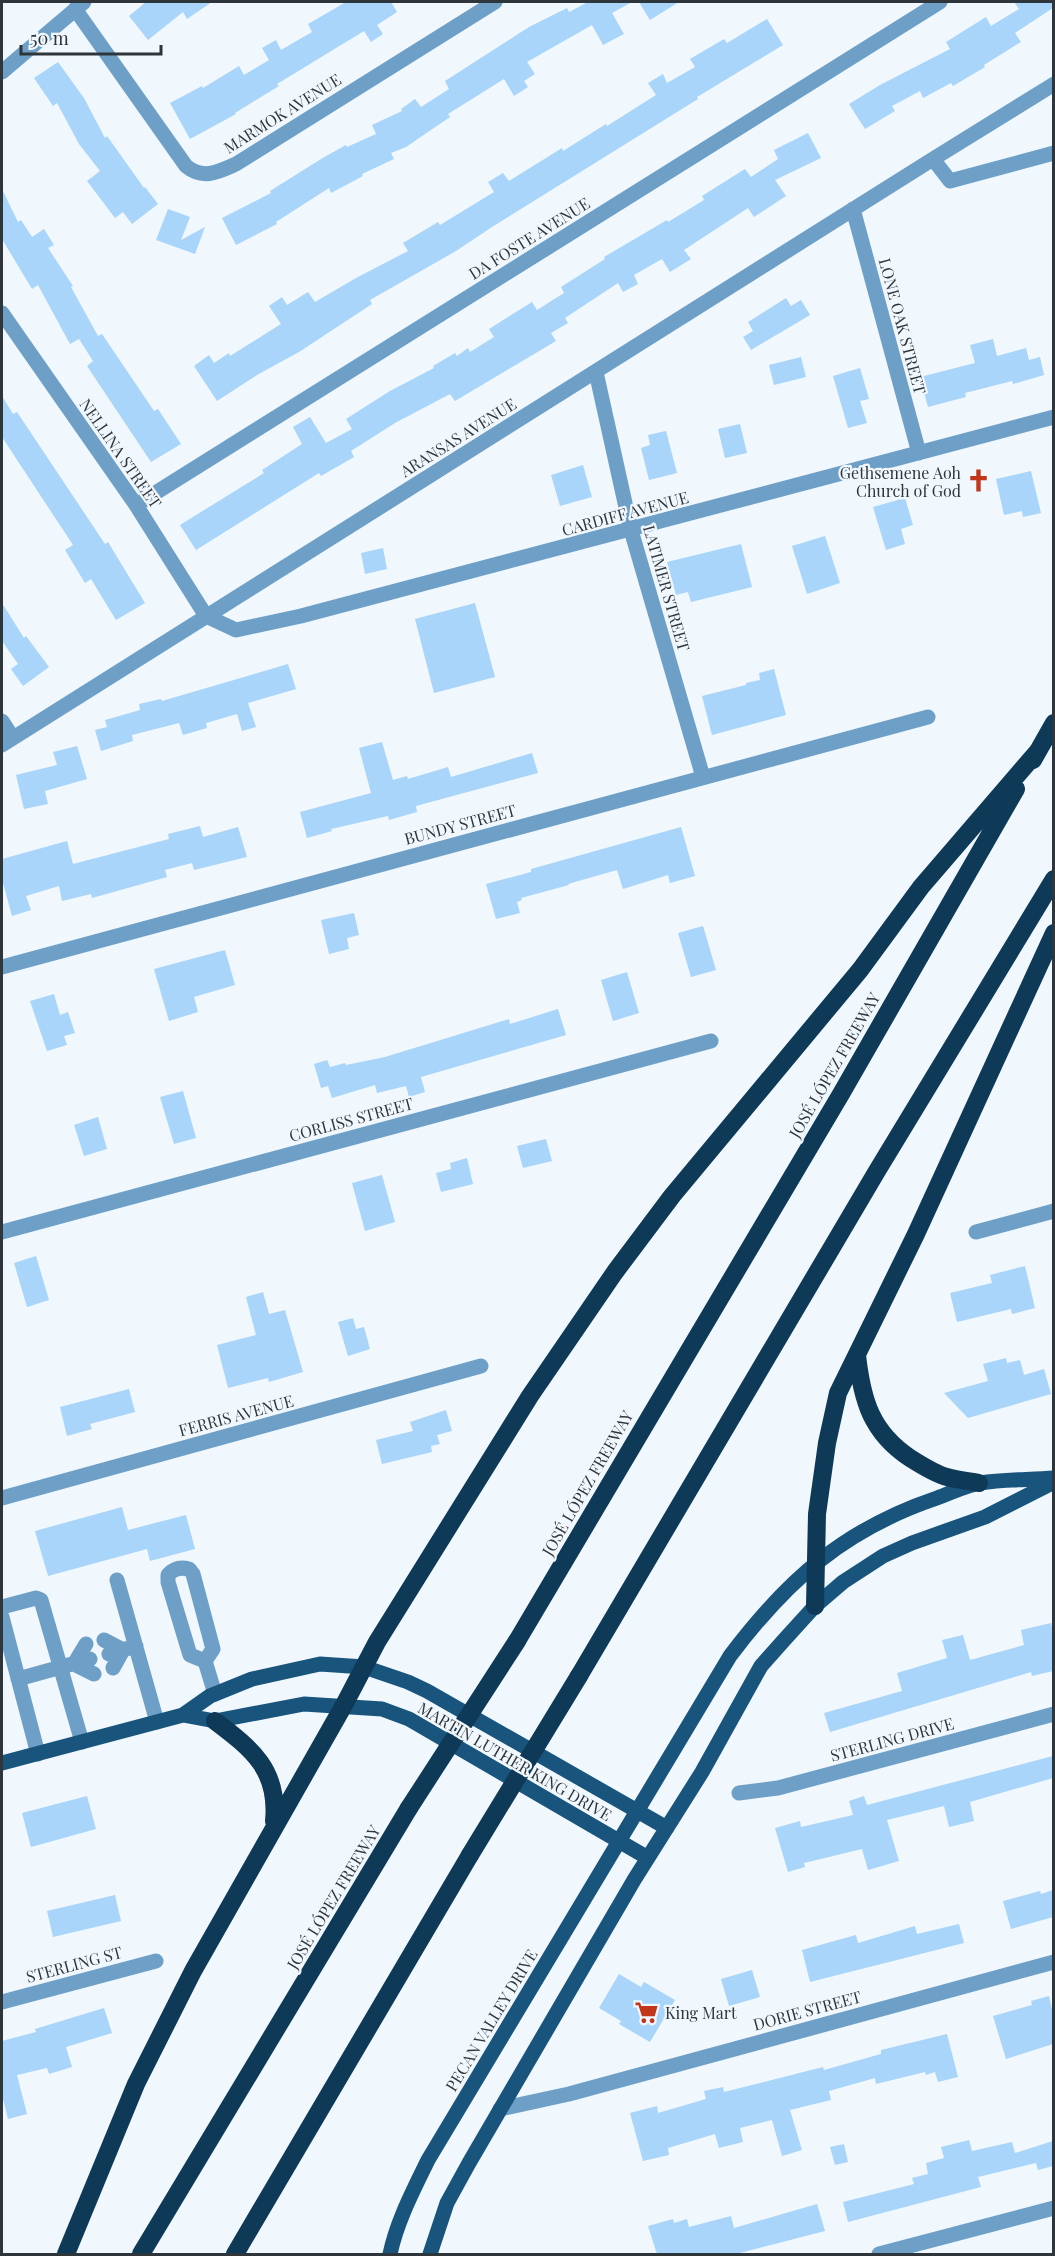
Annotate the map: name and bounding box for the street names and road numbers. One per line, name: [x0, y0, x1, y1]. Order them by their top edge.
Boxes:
street label: MARMOK AVENUE: [219, 68, 345, 158]
street label: DA FOSTE AVENUE: [465, 192, 593, 284]
street label: LONE OAK STREET: [875, 255, 931, 397]
street label: ARANSAS AVENUE: [395, 393, 520, 482]
street label: NELLINA STREET: [75, 394, 167, 512]
street label: CARDIFF AVENUE: [559, 486, 691, 540]
street label: LATIMER STREET: [639, 522, 695, 654]
street label: BUNDY STREET: [402, 799, 518, 849]
street label: JOSÉ LÓPEZ FREEWAY: [783, 988, 884, 1142]
street label: CORLISS STREET: [287, 1092, 415, 1146]
street label: FERRIS AVENUE: [176, 1390, 296, 1440]
street label: JOSÉ LÓPEZ FREEWAY: [536, 1406, 637, 1560]
street label: MARTIN LUTHER KING DRIVE: [414, 1697, 616, 1825]
street label: STERLING DRIVE: [828, 1712, 956, 1766]
street label: JOSÉ LÓPEZ FREEWAY: [281, 1821, 385, 1974]
street label: STERLING ST: [24, 1941, 124, 1987]
street label: PECAN VALLEY DRIVE: [440, 1945, 542, 2095]
street label: DORIE STREET: [751, 1985, 863, 2035]

